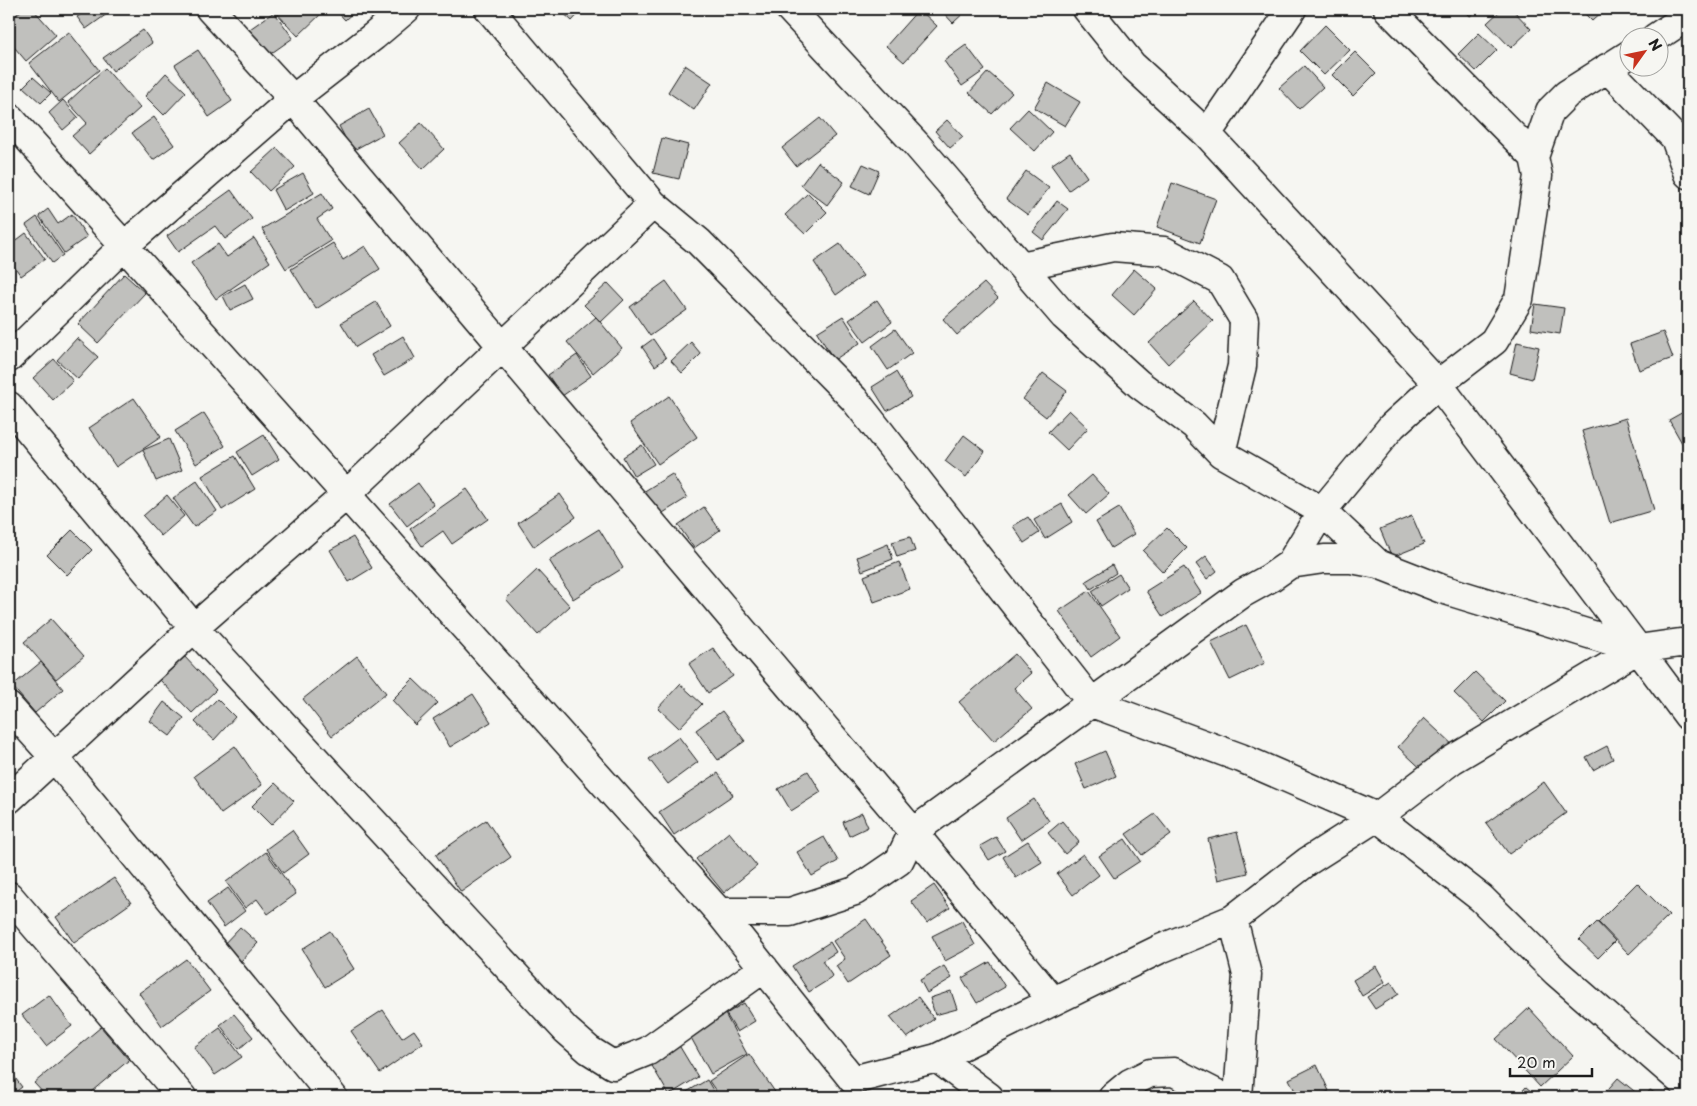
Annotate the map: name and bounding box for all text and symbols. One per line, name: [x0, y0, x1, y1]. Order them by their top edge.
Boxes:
north arrow: [1620, 28, 1670, 78]
text: N: [1643, 34, 1667, 55]
scale bar: [1510, 1046, 1592, 1078]
text: 20 m: [1517, 1050, 1556, 1073]

